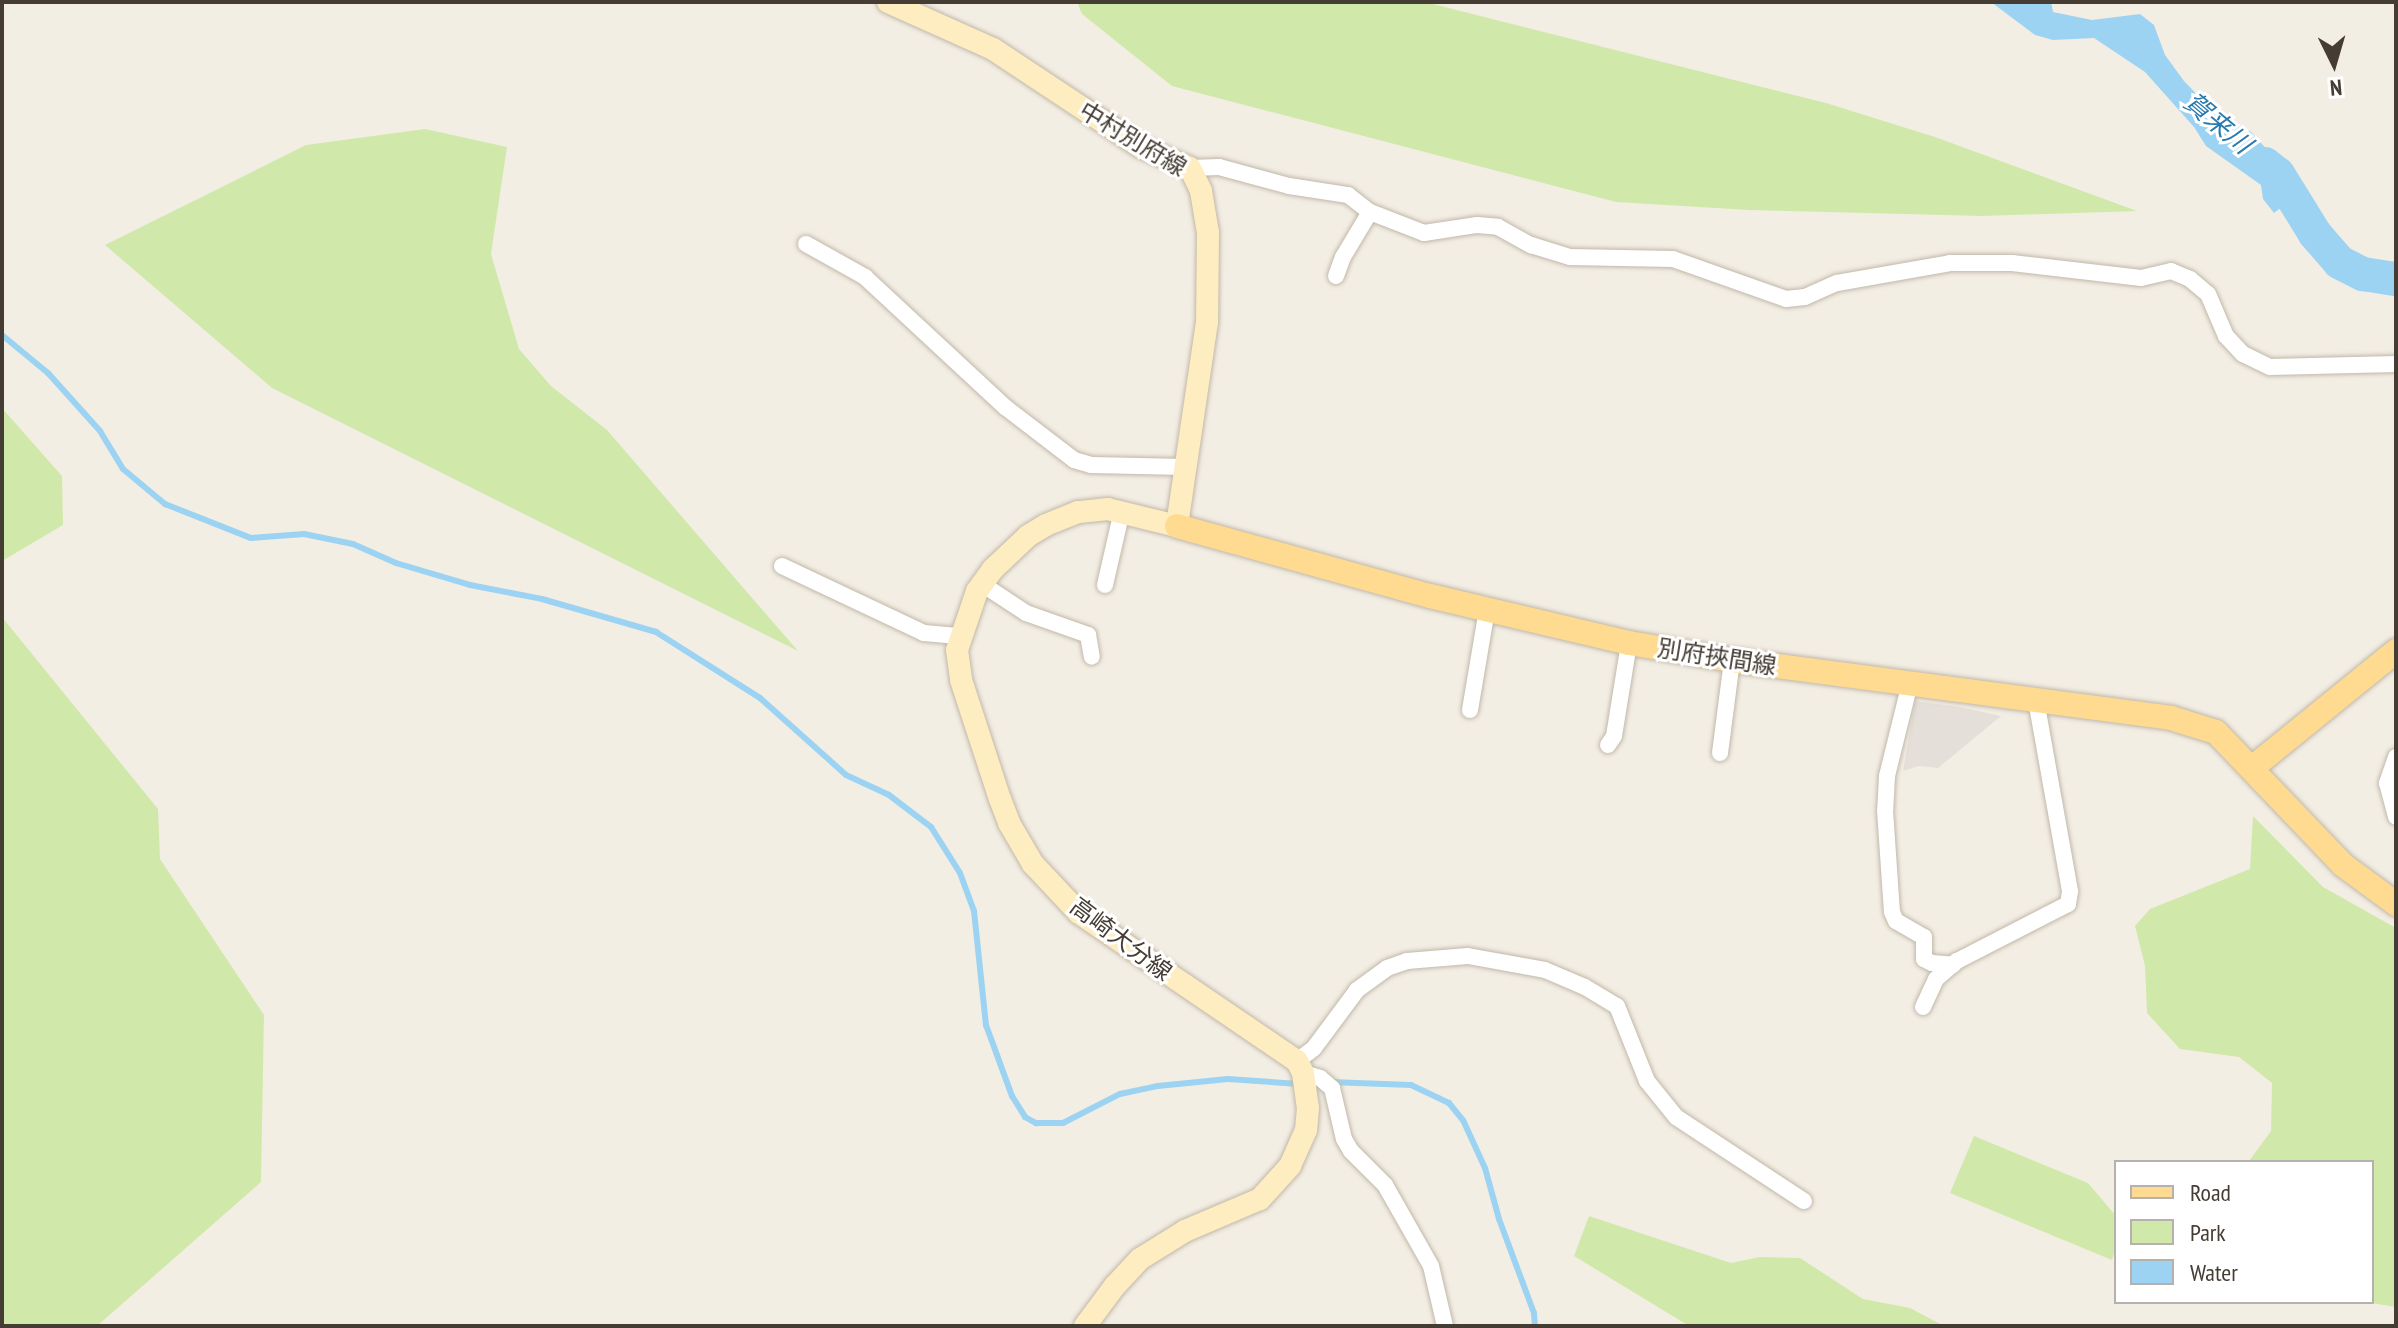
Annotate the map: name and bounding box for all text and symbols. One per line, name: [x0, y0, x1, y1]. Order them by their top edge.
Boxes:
north arrow: [2294, 24, 2374, 104]
text: N: [2329, 73, 2343, 102]
water label: 賀来川: [2178, 86, 2258, 160]
street label: 中村別府線: [1074, 96, 1192, 182]
street label: 別府挾間線: [1655, 633, 1779, 681]
street label: 高崎大分線: [1064, 891, 1178, 987]
legend: [2114, 1160, 2374, 1304]
text: Road: [2190, 1177, 2231, 1208]
text: Park: [2190, 1217, 2226, 1248]
text: Water: [2190, 1257, 2238, 1288]

